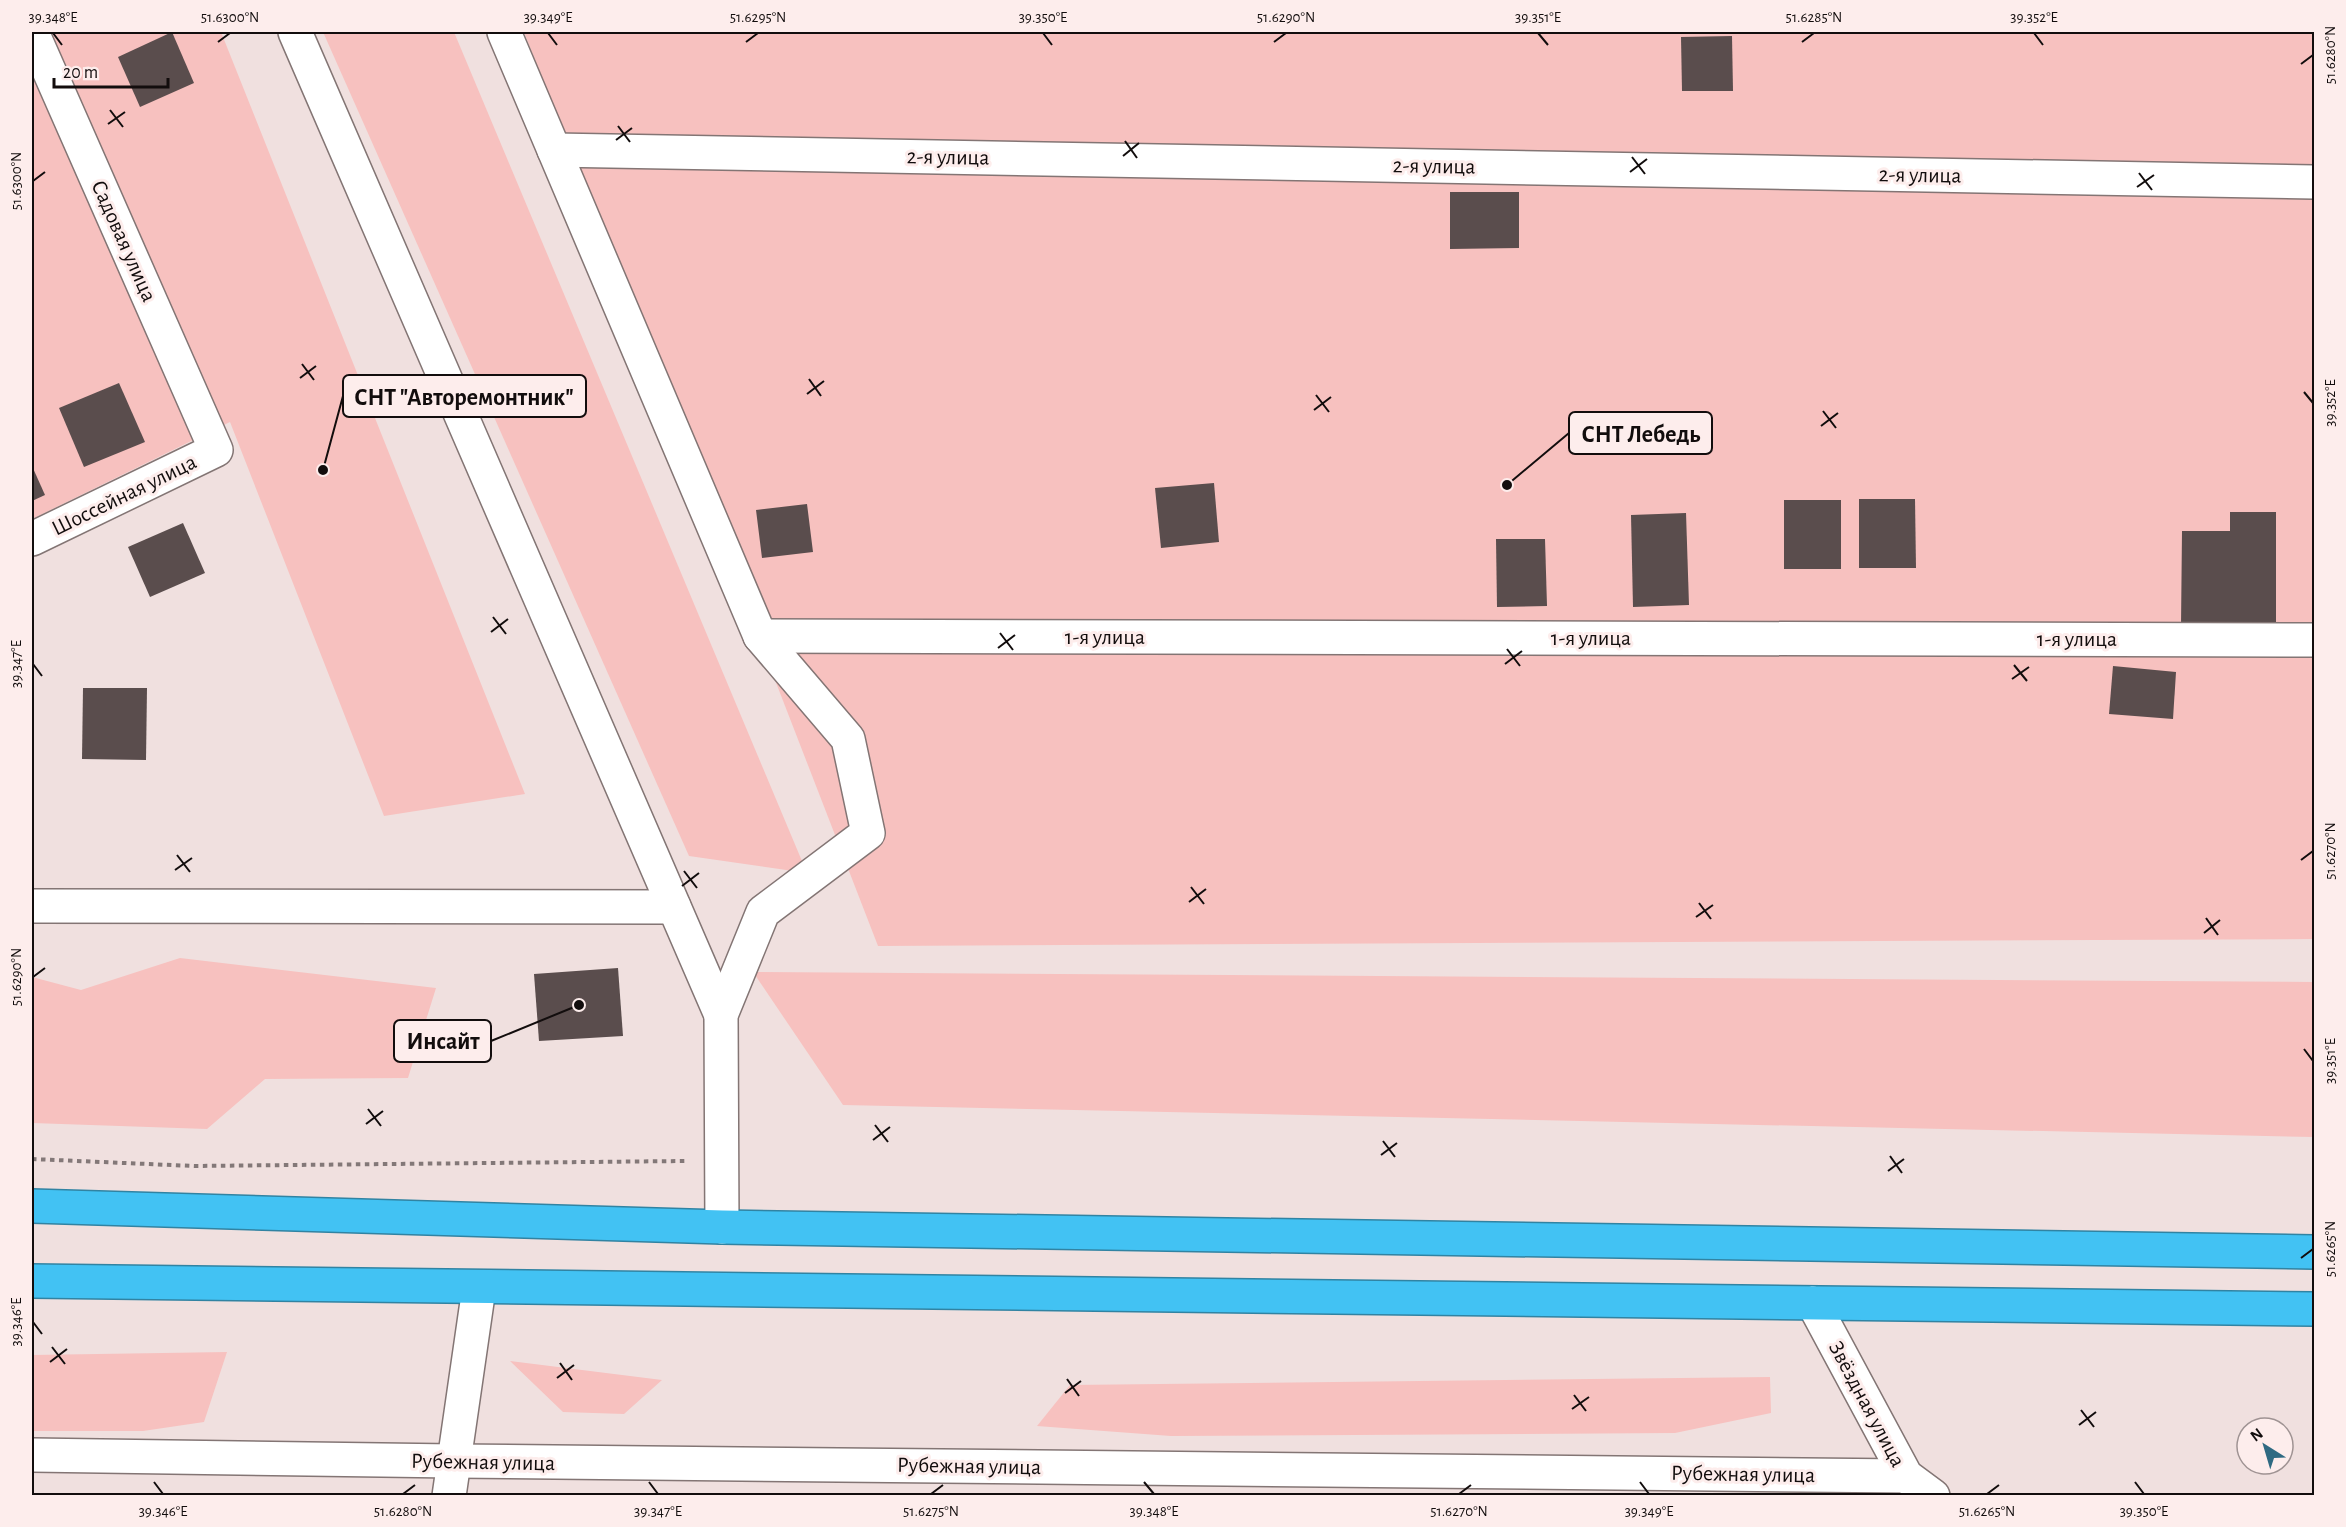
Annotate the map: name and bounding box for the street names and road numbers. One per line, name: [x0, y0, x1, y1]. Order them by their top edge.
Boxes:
street label: 2-я улица: [906, 145, 990, 169]
street label: 2-я улица: [1392, 154, 1476, 178]
street label: 2-я улица: [1878, 163, 1962, 187]
street label: Садовая улица: [87, 177, 161, 305]
street label: Шоссейная улица: [48, 451, 200, 539]
street label: 1-я улица: [1065, 626, 1145, 648]
street label: 1-я улица: [1551, 627, 1631, 649]
street label: 1-я улица: [2037, 628, 2117, 650]
street label: Звёздная улица: [1825, 1337, 1909, 1471]
street label: Рубежная улица: [411, 1450, 555, 1474]
street label: Рубежная улица: [897, 1454, 1041, 1478]
street label: Рубежная улица: [1671, 1462, 1815, 1486]

